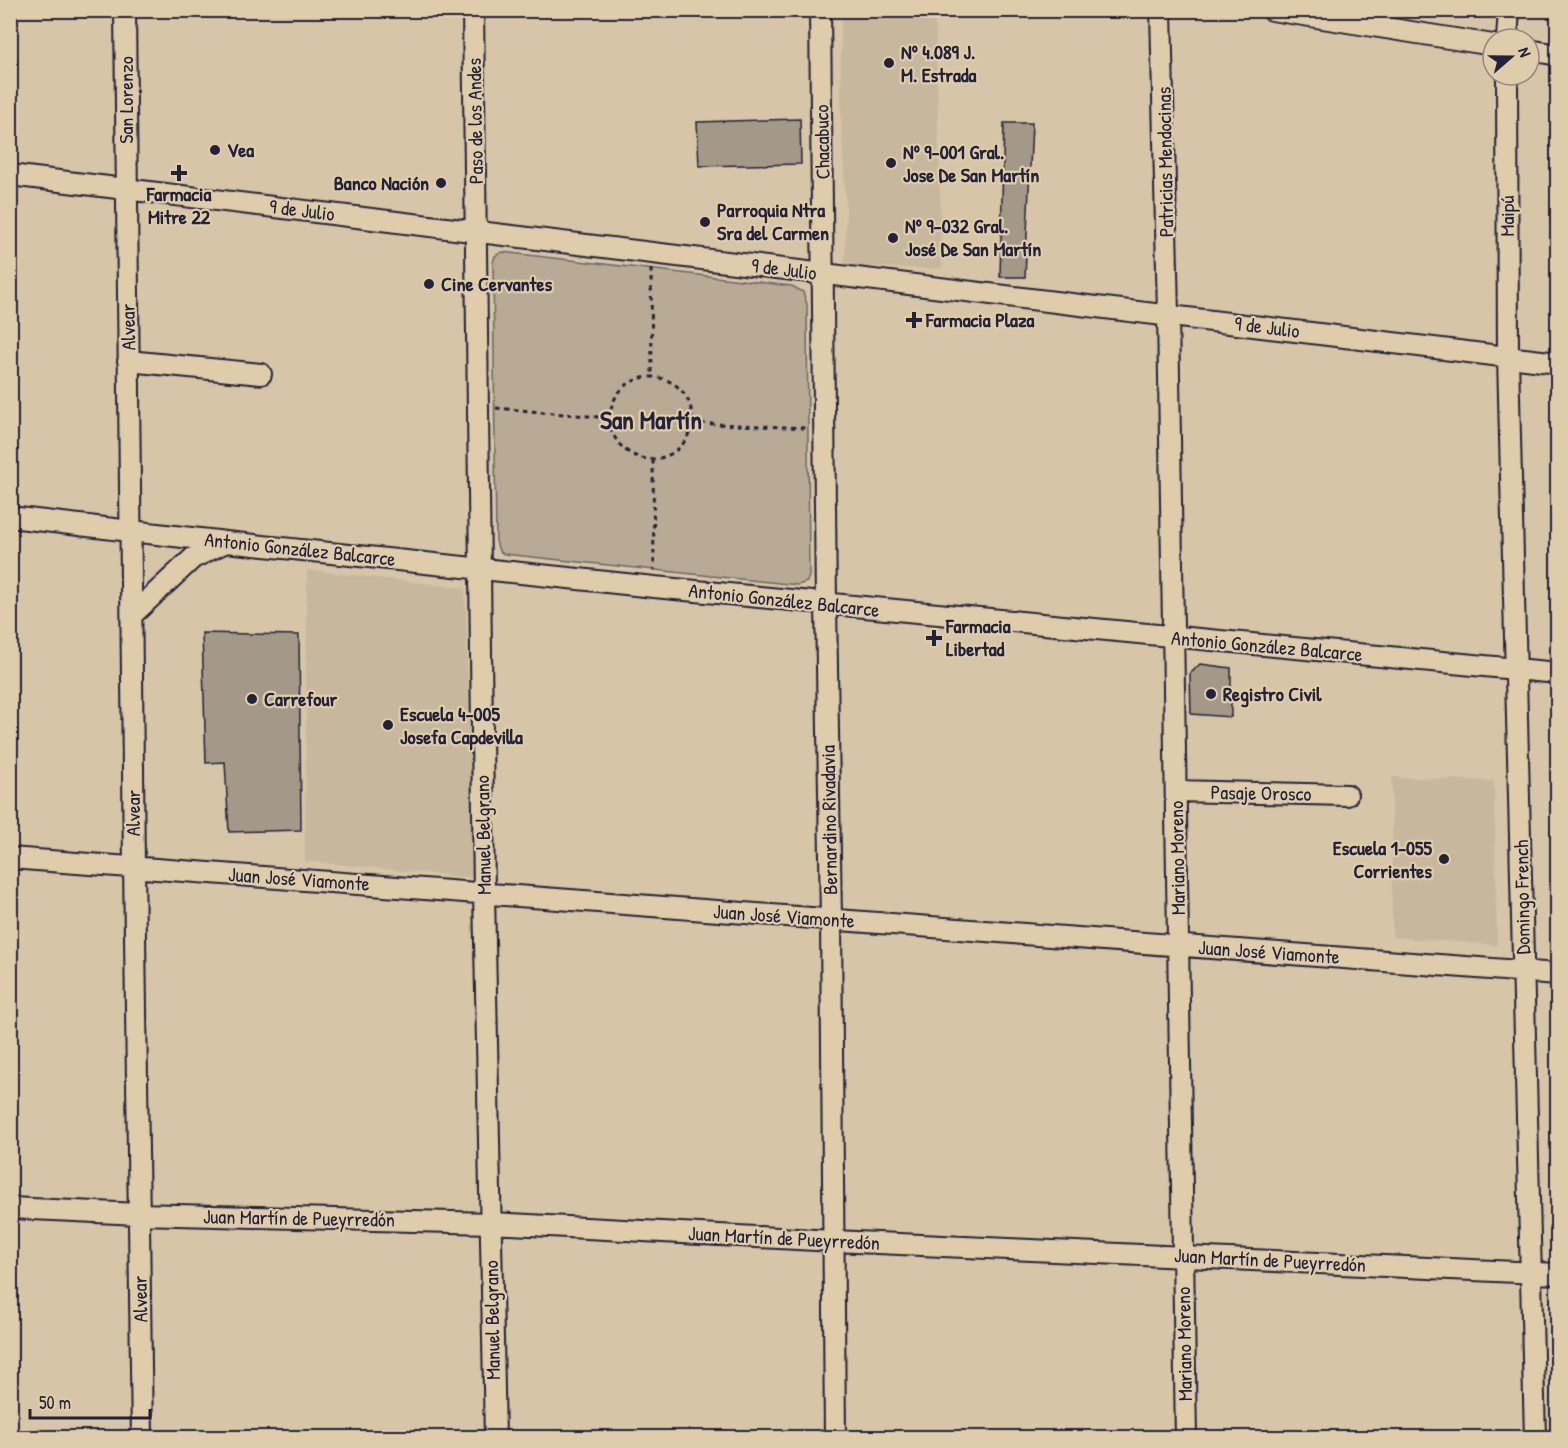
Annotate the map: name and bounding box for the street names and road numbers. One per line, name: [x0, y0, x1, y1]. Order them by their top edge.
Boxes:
street label: San Lorenzo: [112, 56, 139, 144]
street label: Paso de los Andes: [460, 57, 489, 184]
street label: Patricias Mendocinas: [1150, 86, 1179, 237]
street label: Chacabuco: [807, 104, 836, 180]
street label: 9 de Julio: [268, 192, 336, 227]
street label: Maipú: [1493, 196, 1520, 236]
street label: 9 de Julio: [750, 251, 818, 286]
street label: Alvear: [114, 303, 141, 351]
street label: 9 de Julio: [1233, 309, 1301, 344]
street label: Antonio González Balcarce: [203, 525, 397, 572]
street label: Antonio González Balcarce: [687, 576, 881, 623]
street label: Antonio González Balcarce: [1170, 624, 1364, 667]
street label: Bernardino Rivadavia: [814, 745, 843, 895]
street label: Manuel Belgrano: [468, 775, 497, 895]
street label: Pasaje Orosco: [1210, 778, 1312, 807]
street label: Alvear: [119, 789, 146, 836]
street label: Mariano Moreno: [1162, 801, 1191, 915]
street label: Domingo French: [1507, 839, 1536, 955]
street label: Juan José Viamonte: [227, 860, 371, 897]
street label: Juan José Viamonte: [712, 897, 856, 934]
street label: Juan José Viamonte: [1197, 933, 1341, 970]
street label: Juan Martín de Pueyrredón: [203, 1202, 395, 1233]
street label: Juan Martín de Pueyrredón: [687, 1219, 881, 1256]
street label: Juan Martín de Pueyrredón: [1173, 1241, 1367, 1278]
street label: Manuel Belgrano: [477, 1260, 506, 1380]
street label: Alvear: [126, 1275, 153, 1323]
street label: Mariano Moreno: [1169, 1287, 1198, 1401]

